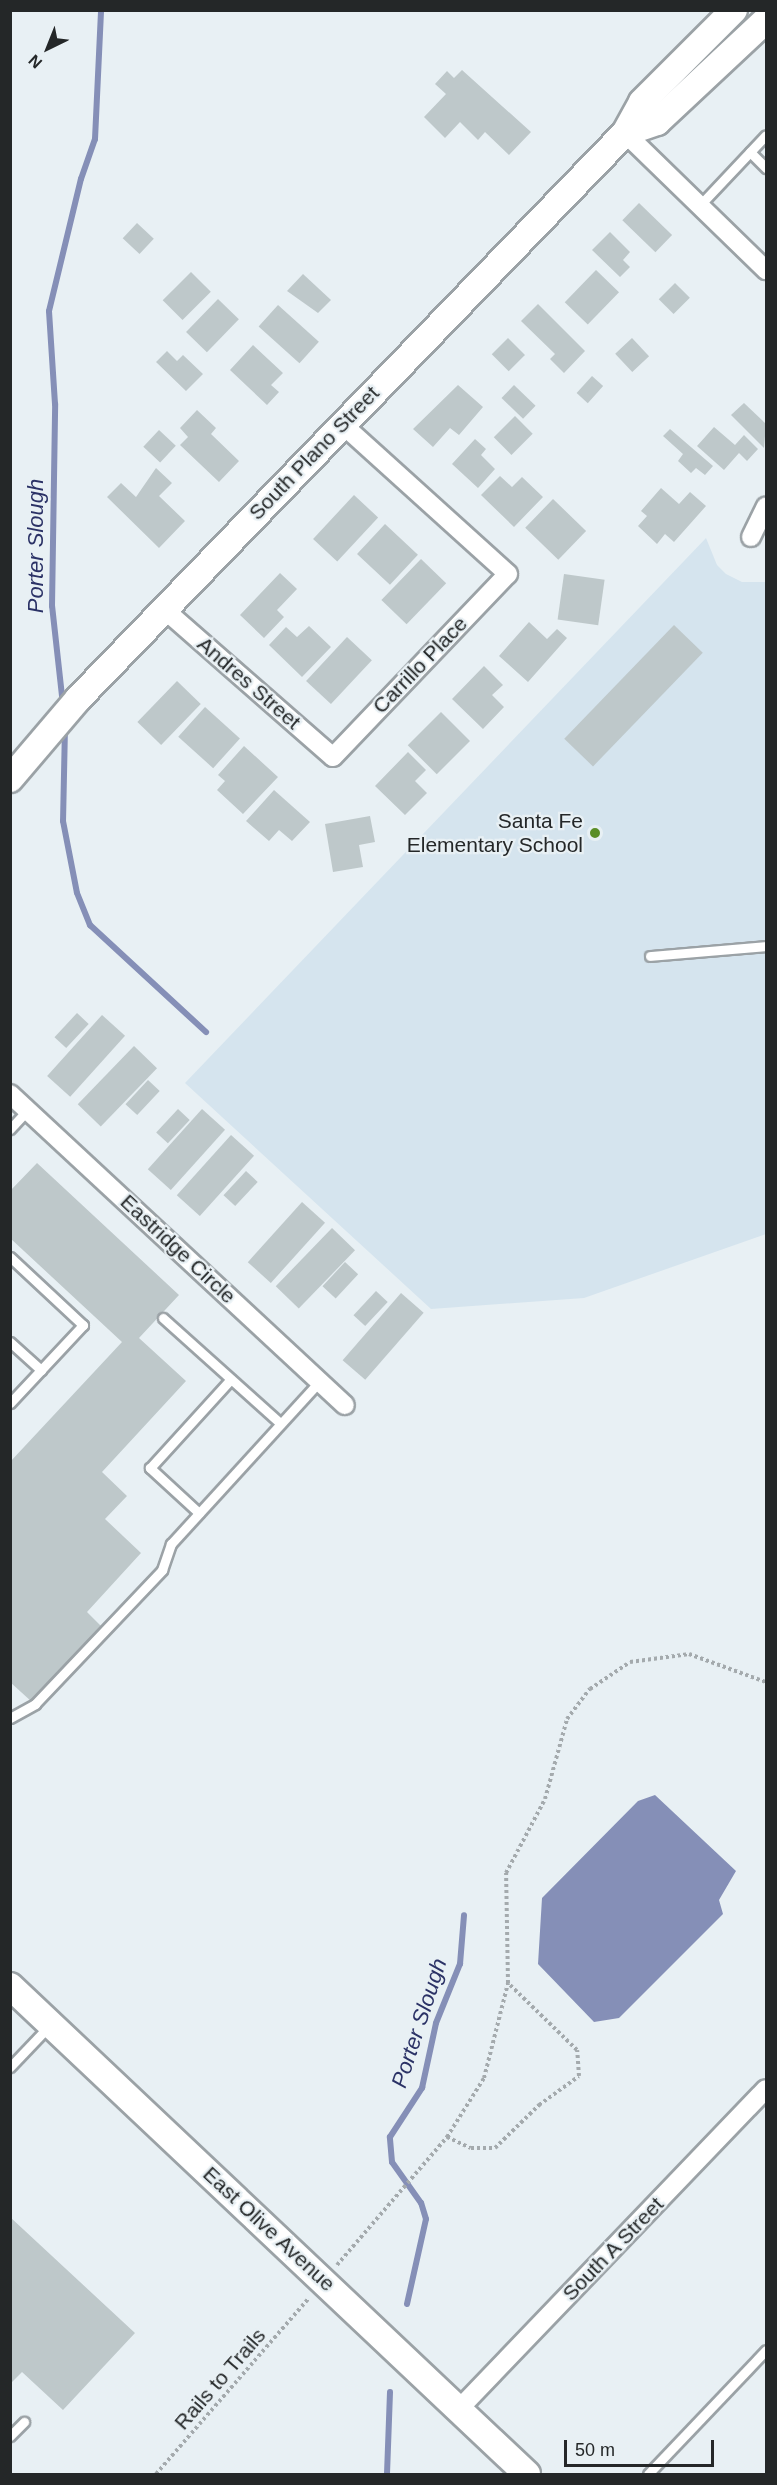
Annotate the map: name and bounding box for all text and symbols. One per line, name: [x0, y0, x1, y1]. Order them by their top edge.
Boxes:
north arrow: [18, 18, 78, 78]
text: N: [25, 51, 45, 72]
street label: South Plano Street: [244, 381, 384, 525]
water label: Porter Slough: [23, 479, 49, 613]
street label: Carrillo Place: [368, 611, 472, 719]
street label: Andres Street: [192, 631, 306, 735]
place label: Santa Fe Elementary School: [407, 808, 583, 858]
marker: Santa Fe Elementary School: [588, 826, 602, 840]
street label: Eastridge Circle: [115, 1189, 241, 1309]
water label: Porter Slough: [386, 1955, 452, 2091]
street label: East Olive Avenue: [197, 2161, 341, 2297]
street label: South A Street: [556, 2191, 670, 2307]
street label: Rails to Trails: [169, 2323, 271, 2435]
scale bar: [567, 2428, 717, 2466]
text: 50 m: [575, 2440, 615, 2460]

